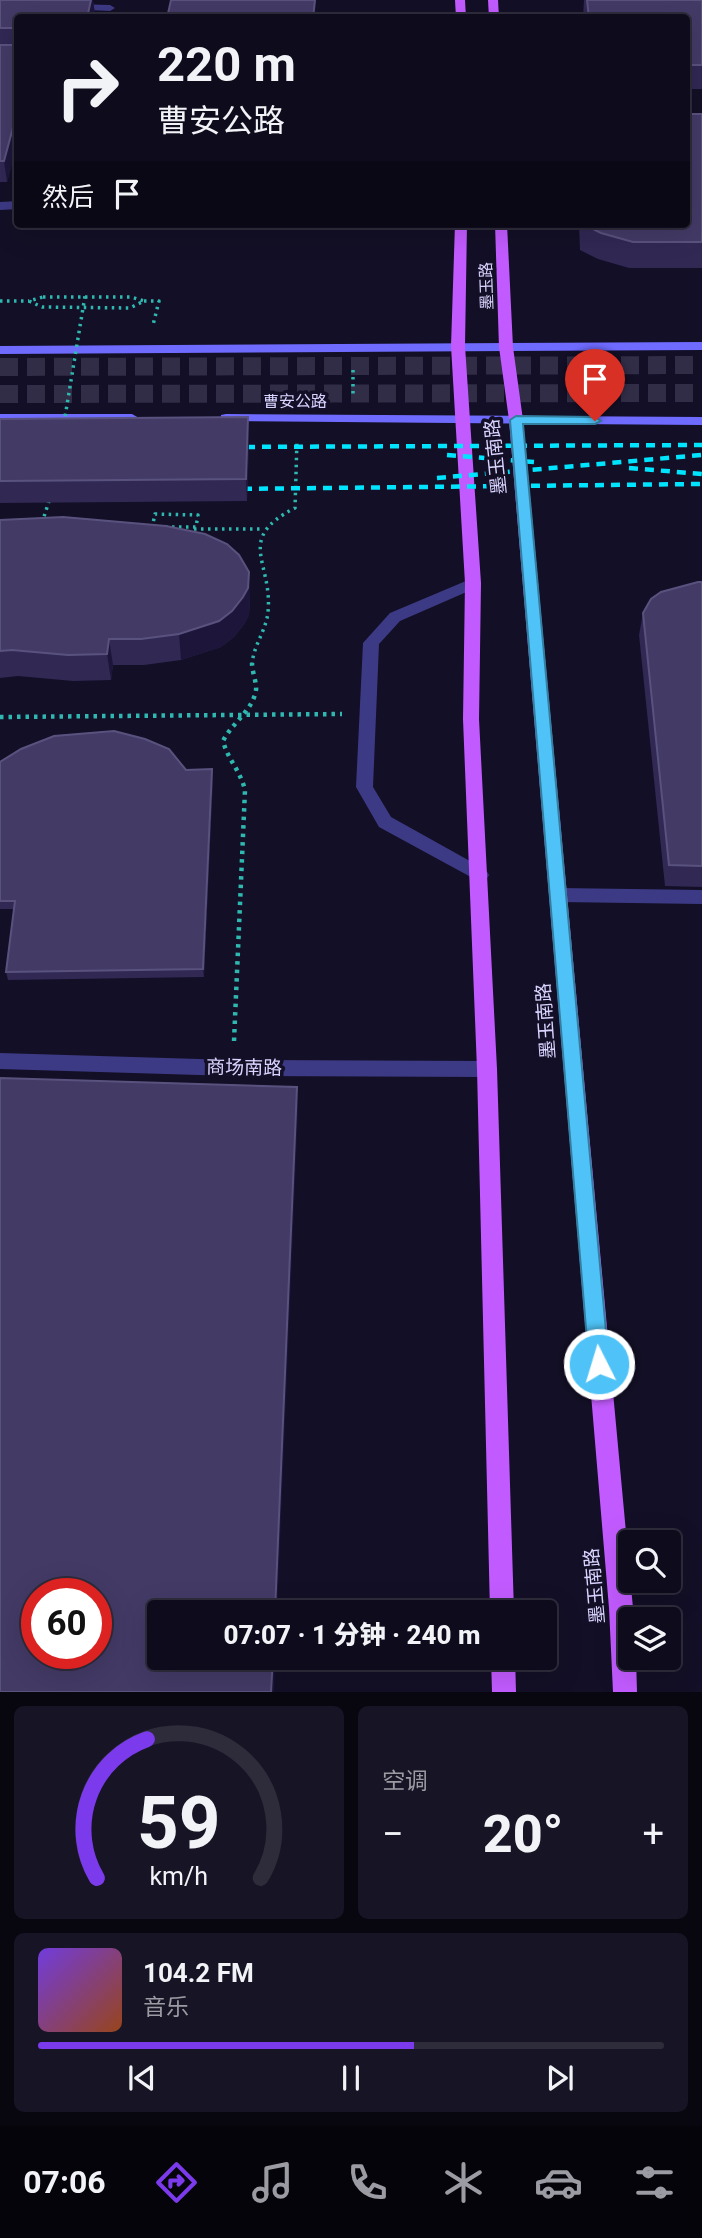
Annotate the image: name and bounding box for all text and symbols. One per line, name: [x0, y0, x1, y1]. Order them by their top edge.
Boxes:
text: 220 m: [157, 36, 296, 93]
icon: right: [42, 42, 133, 133]
text: 曹安公路: [157, 102, 285, 140]
icon: arrive: [108, 175, 146, 213]
text: 然后: [42, 182, 94, 212]
street label: 墨玉路: [476, 262, 497, 310]
pin: [565, 349, 625, 421]
icon: arrive: [576, 360, 614, 398]
street label: 曹安公路: [263, 392, 327, 411]
street label: 墨玉南路: [480, 418, 511, 496]
street label: 墨玉南路: [531, 982, 560, 1060]
street label: 商场南路: [206, 1055, 282, 1080]
position arrow: [562, 1327, 636, 1401]
map controls: [618, 1530, 681, 1670]
button: search: [618, 1530, 681, 1593]
street label: 墨玉南路: [580, 1547, 609, 1625]
speed limit sign: 60: [21, 1578, 112, 1669]
button: layers: [618, 1607, 681, 1670]
text: 07:07 · 1 分钟 · 240 m: [223, 1620, 481, 1650]
text: 空调: [382, 1768, 428, 1795]
text: 59: [137, 1781, 221, 1867]
text: 20°: [483, 1804, 563, 1865]
text: −: [382, 1812, 404, 1856]
text: +: [642, 1812, 664, 1856]
text: km/h: [150, 1862, 208, 1891]
text: 104.2 FM: [143, 1958, 254, 1988]
text: 音乐: [143, 1994, 189, 2021]
icon: previous: [123, 2059, 161, 2097]
icon: pause: [332, 2059, 370, 2097]
icon: next: [541, 2059, 579, 2097]
icon: directions: [152, 2158, 201, 2207]
icon: music: [248, 2158, 297, 2207]
icon: phone: [343, 2158, 392, 2207]
icon: climate: [439, 2158, 488, 2207]
icon: car: [534, 2158, 583, 2207]
icon: filters: [630, 2158, 679, 2207]
text: 07:06: [23, 2163, 106, 2201]

